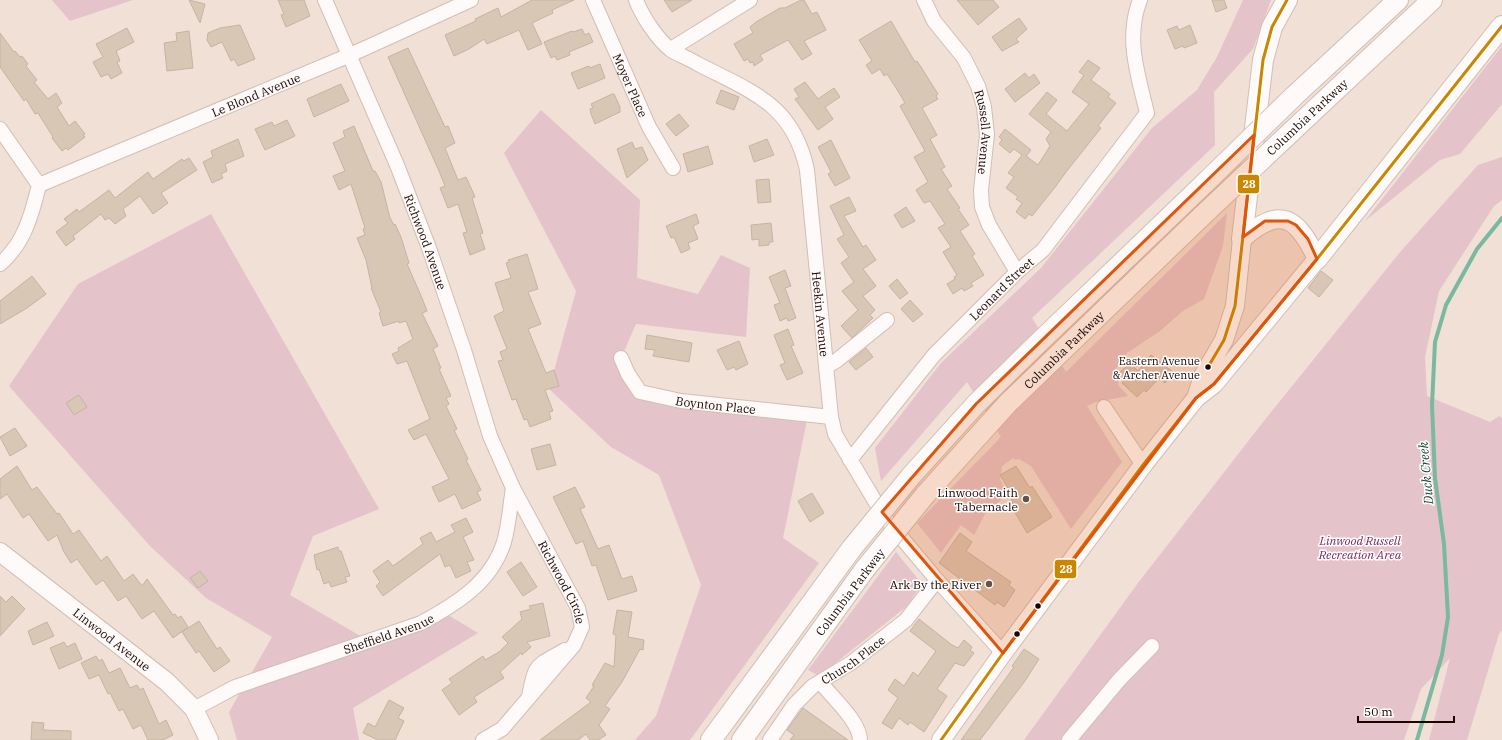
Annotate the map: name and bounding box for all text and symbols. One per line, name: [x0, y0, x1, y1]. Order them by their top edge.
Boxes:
street label: Moyer Place: [610, 51, 651, 119]
street label: Le Blond Avenue: [209, 69, 302, 120]
street label: Columbia Parkway: [1263, 75, 1351, 158]
street label: Russell Avenue: [972, 88, 995, 175]
line badge: 28: [1237, 174, 1260, 194]
text: 28: [1242, 177, 1256, 191]
street label: Richwood Avenue: [401, 192, 450, 291]
street label: Leonard Street: [966, 254, 1036, 323]
street label: Heekin Avenue: [809, 270, 833, 357]
street label: Columbia Parkway: [1020, 307, 1107, 392]
place label: Eastern Avenue & Archer Avenue: [1113, 354, 1200, 382]
marker: Eastern Avenue & Archer Avenue: [1203, 362, 1213, 372]
street label: Boynton Place: [674, 393, 757, 416]
water label: Duck Creek: [1415, 441, 1437, 506]
place label: Linwood Faith Tabernacle: [937, 485, 1019, 514]
marker: Linwood Faith Tabernacle: [1021, 494, 1031, 504]
park label: Linwood Russell Recreation Area: [1318, 533, 1402, 562]
street label: Richwood Circle: [535, 538, 589, 625]
street label: Columbia Parkway: [812, 545, 888, 639]
line badge: 28: [1054, 559, 1077, 579]
text: 28: [1059, 562, 1073, 576]
place label: Ark By the River: [890, 577, 982, 592]
marker: Ark By the River: [984, 579, 994, 589]
unlabelled marker: [1033, 601, 1043, 611]
street label: Linwood Avenue: [70, 604, 154, 674]
street label: Sheffield Avenue: [341, 610, 436, 657]
unlabelled marker: [1012, 629, 1022, 639]
street label: Church Place: [818, 632, 888, 687]
scale bar: [1358, 698, 1454, 724]
text: 50 m: [1364, 704, 1393, 719]

